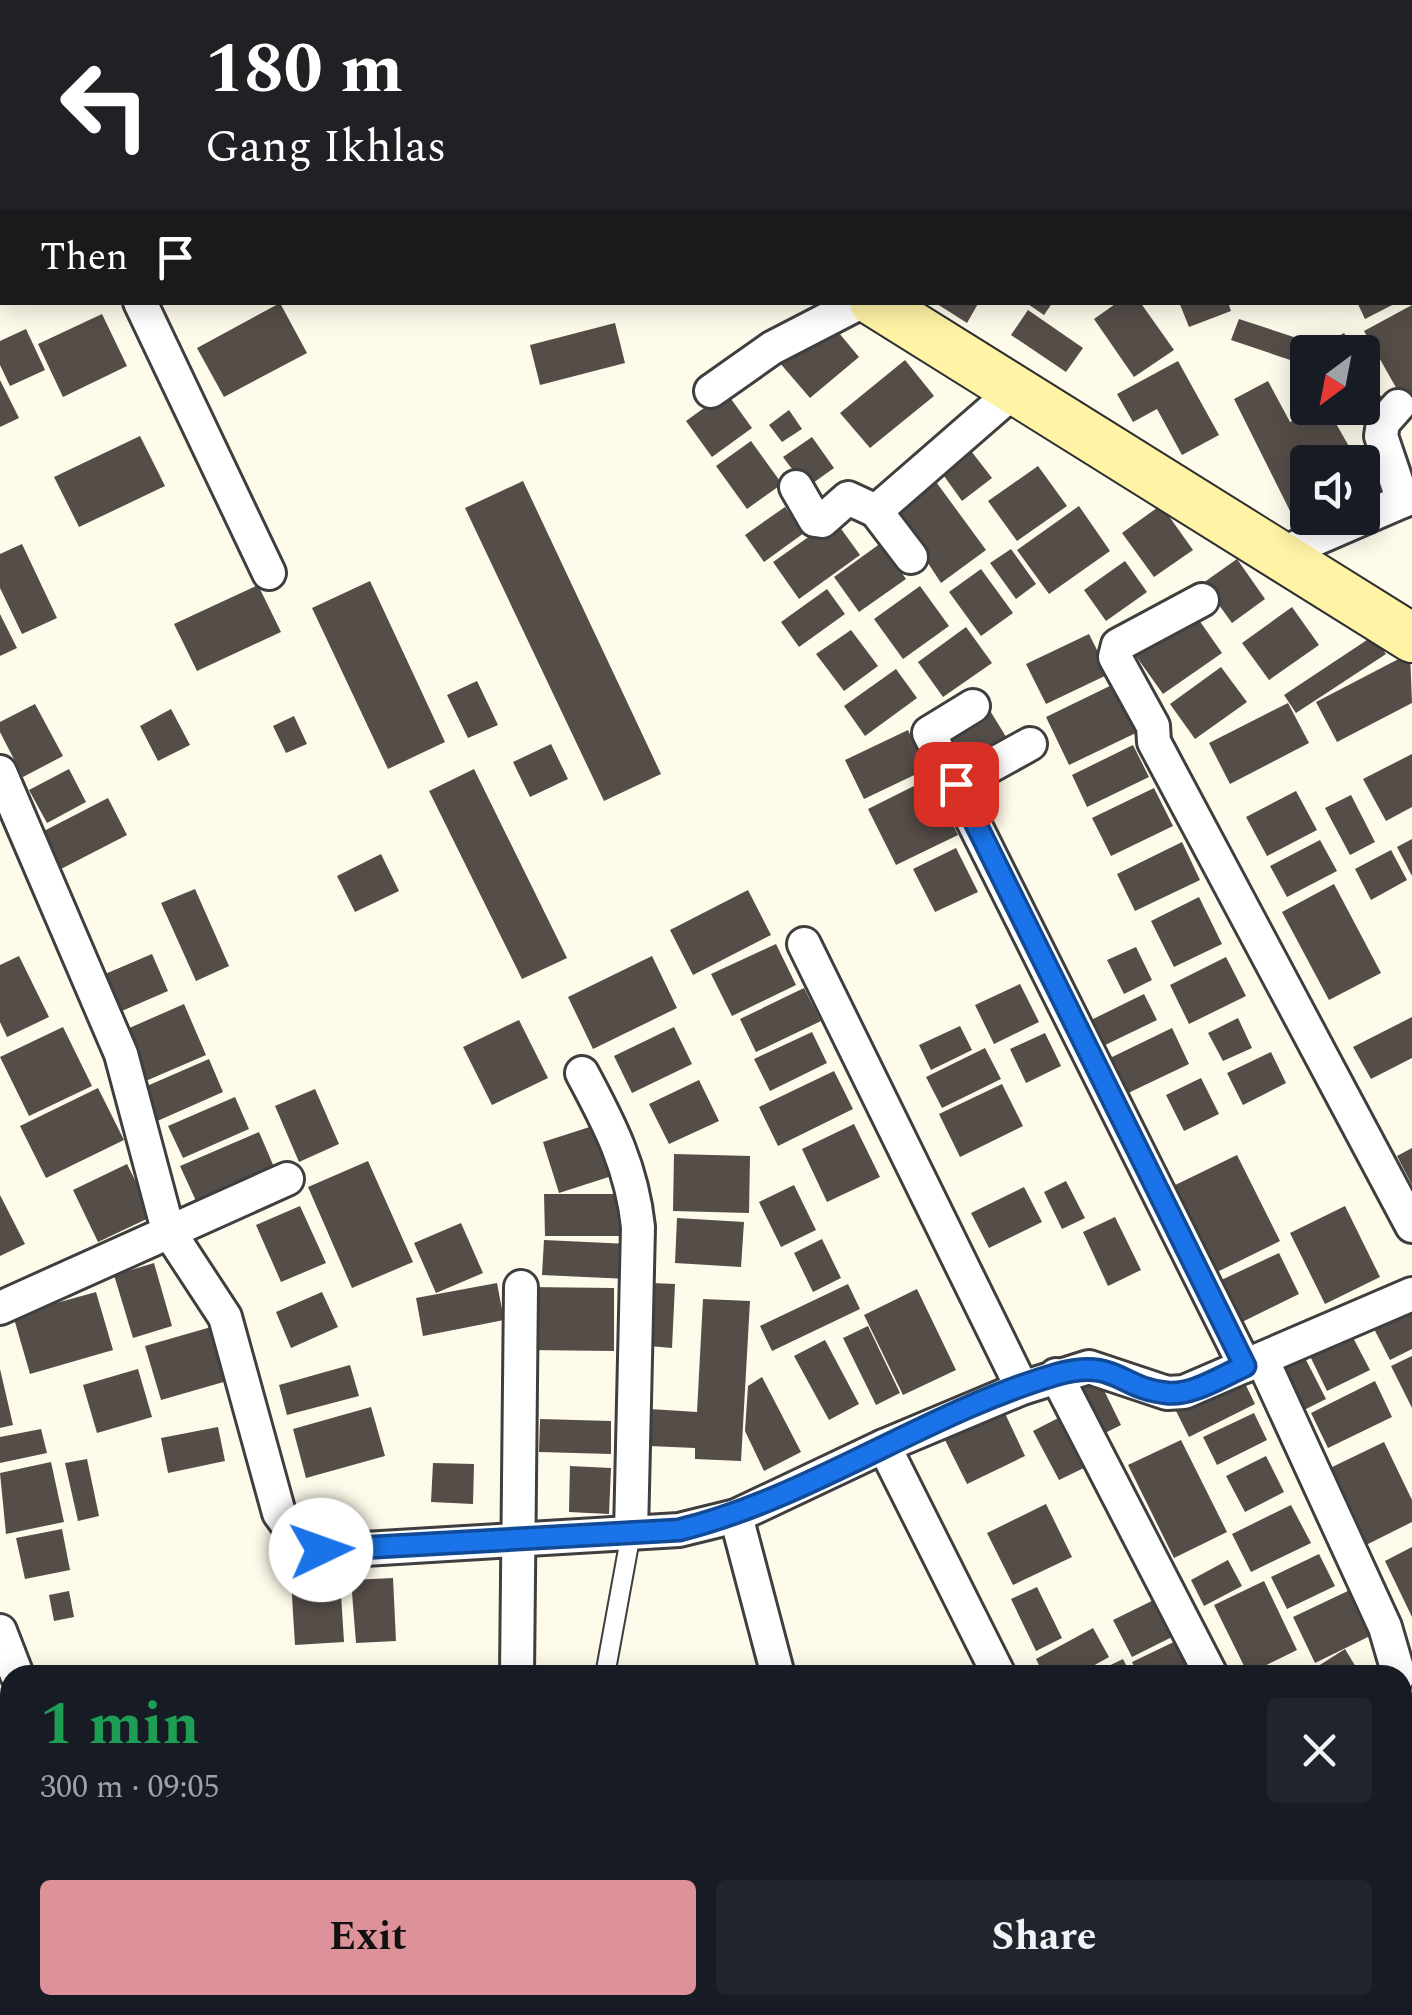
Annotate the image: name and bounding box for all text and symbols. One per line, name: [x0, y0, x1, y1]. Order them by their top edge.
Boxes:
text: 180 m: [205, 17, 403, 123]
icon: left: [40, 40, 170, 170]
text: Gang Ikhlas: [205, 113, 446, 182]
text: Then: [40, 229, 128, 287]
icon: arrive: [148, 230, 203, 285]
north arrow: [1290, 335, 1380, 425]
map controls: [1290, 335, 1380, 535]
button: sound: [1290, 445, 1380, 535]
pin: [914, 742, 999, 827]
icon: arrive: [929, 757, 984, 812]
position arrow: [269, 1498, 373, 1602]
text: 1 min: [40, 1679, 200, 1771]
button: close: [1267, 1698, 1372, 1803]
text: 300 m · 09:05: [40, 1763, 220, 1812]
button: Exit: [40, 1880, 696, 1995]
button: Share: [716, 1880, 1372, 1995]

